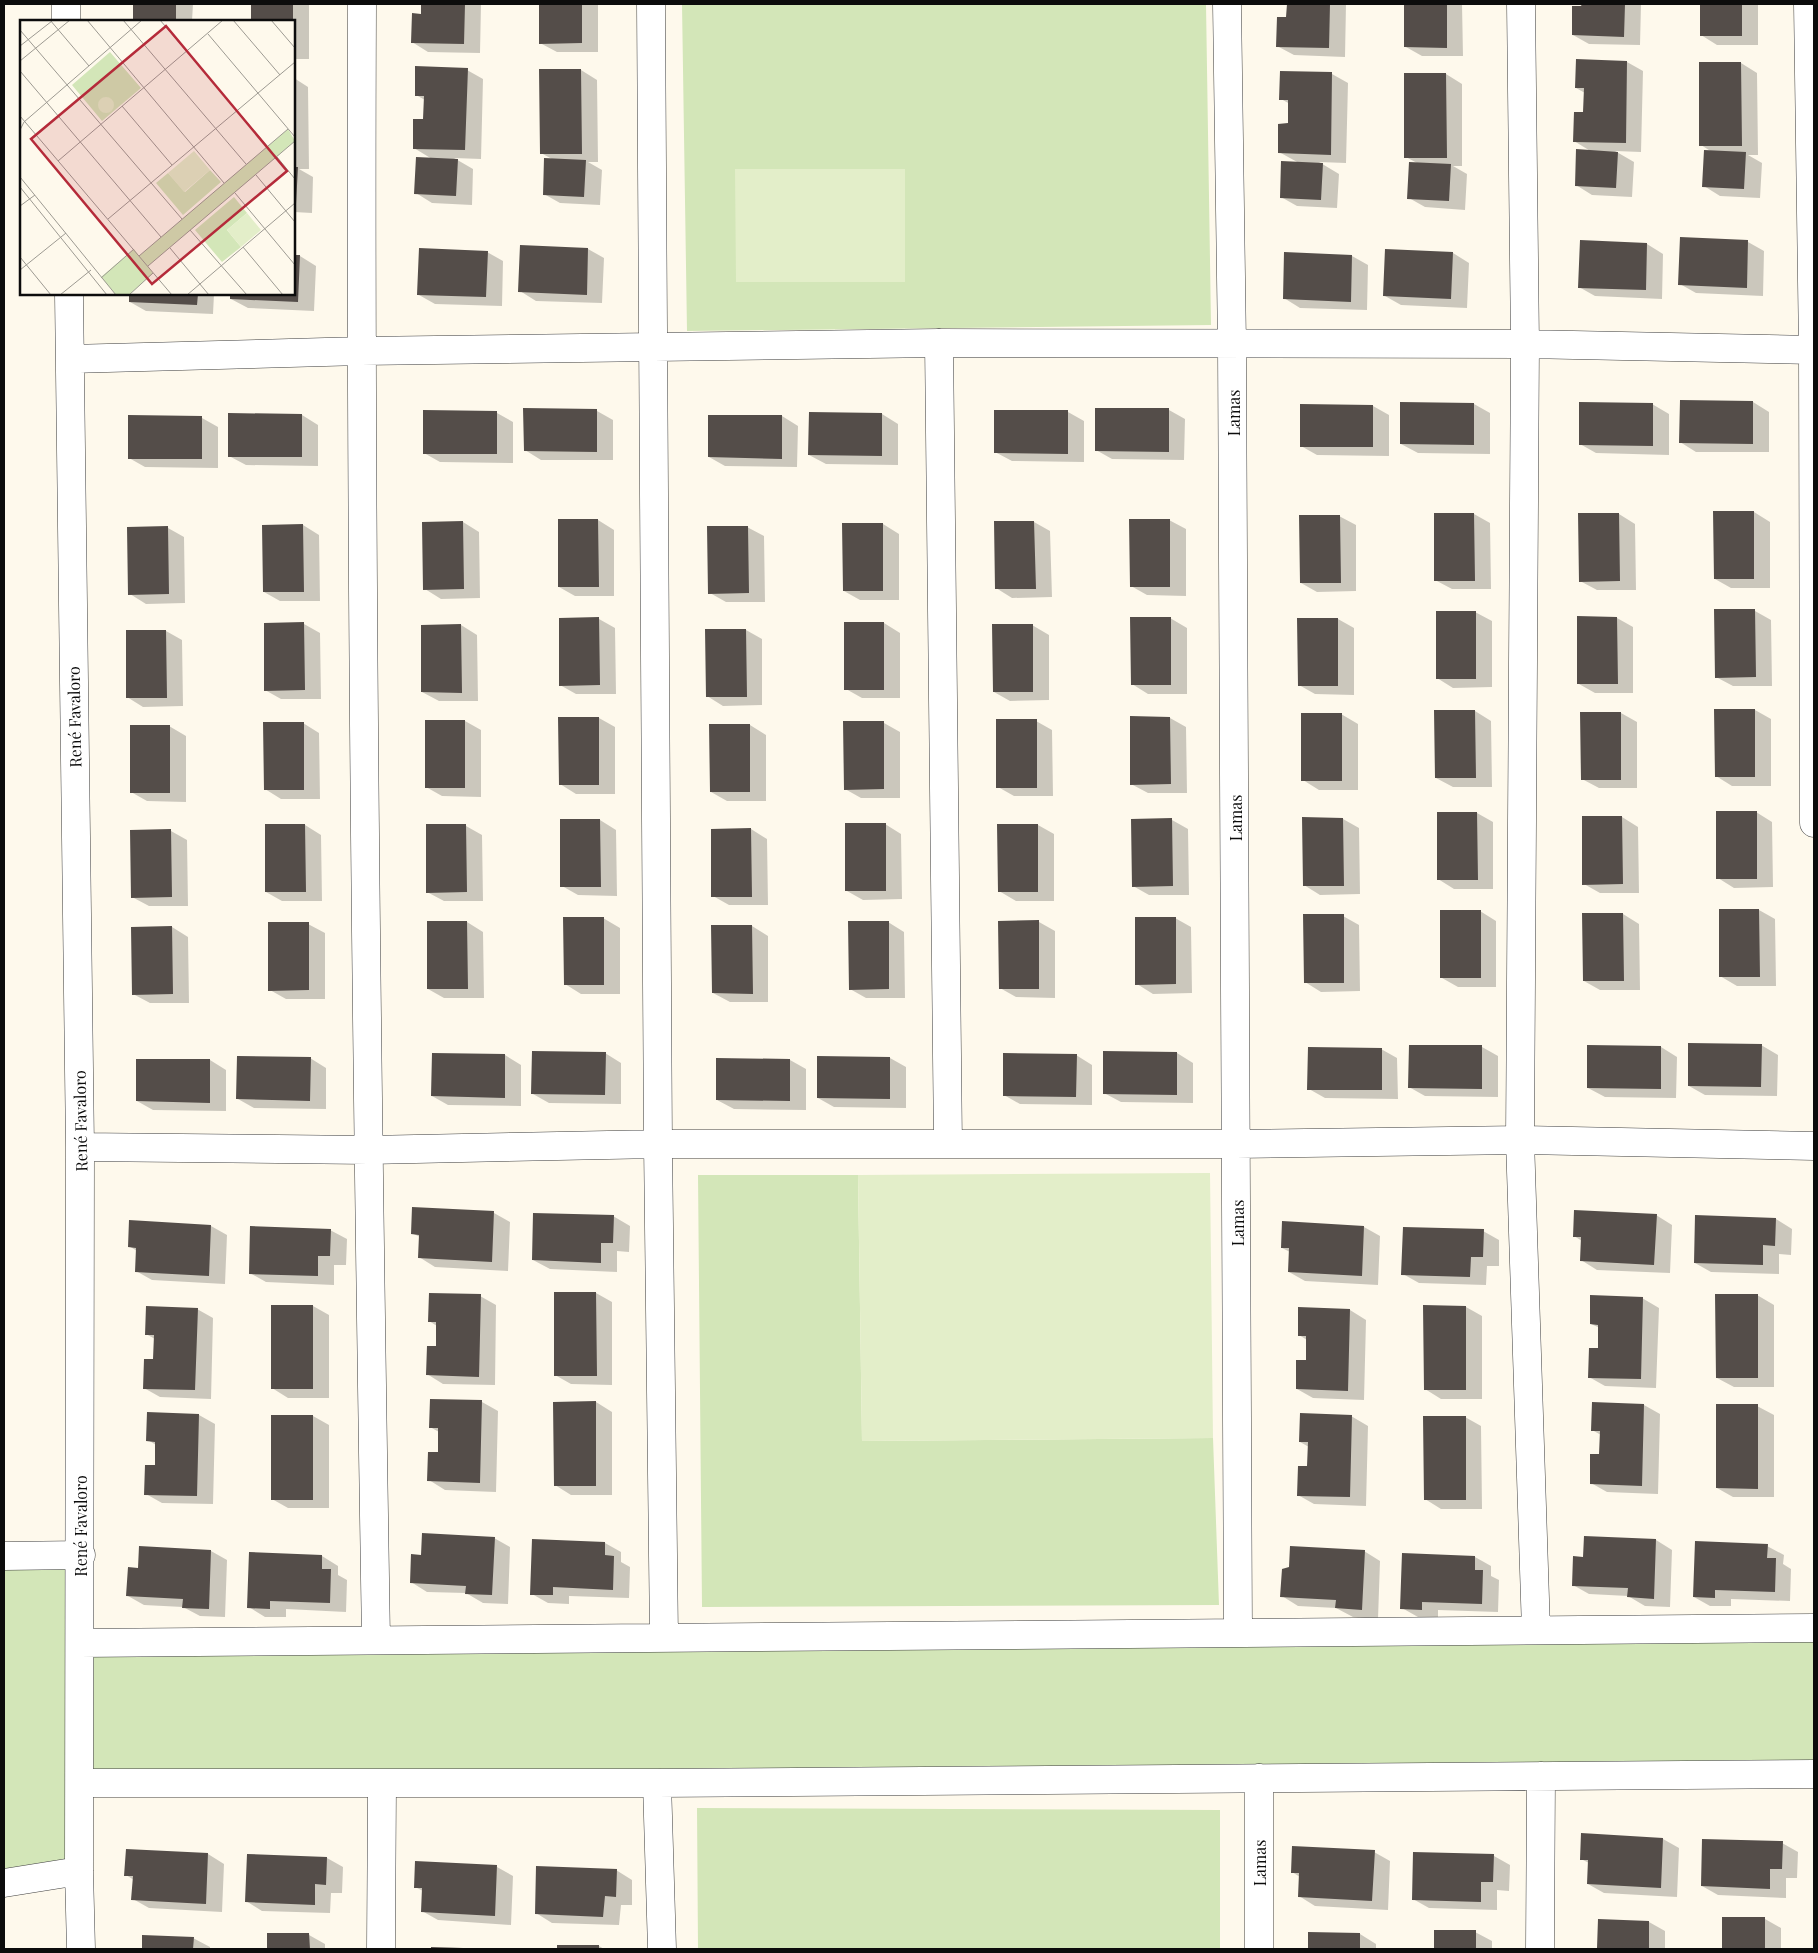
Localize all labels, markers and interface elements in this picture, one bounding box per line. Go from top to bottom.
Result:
inset map [20,20,295,295]
street label: Lamas [1223,390,1244,436]
street label: René Favaloro [63,666,85,768]
street label: Lamas [1225,795,1246,841]
street label: René Favaloro [69,1070,91,1172]
street label: Lamas [1227,1200,1248,1246]
street label: René Favaloro [70,1475,91,1577]
street label: Lamas [1249,1840,1270,1886]

